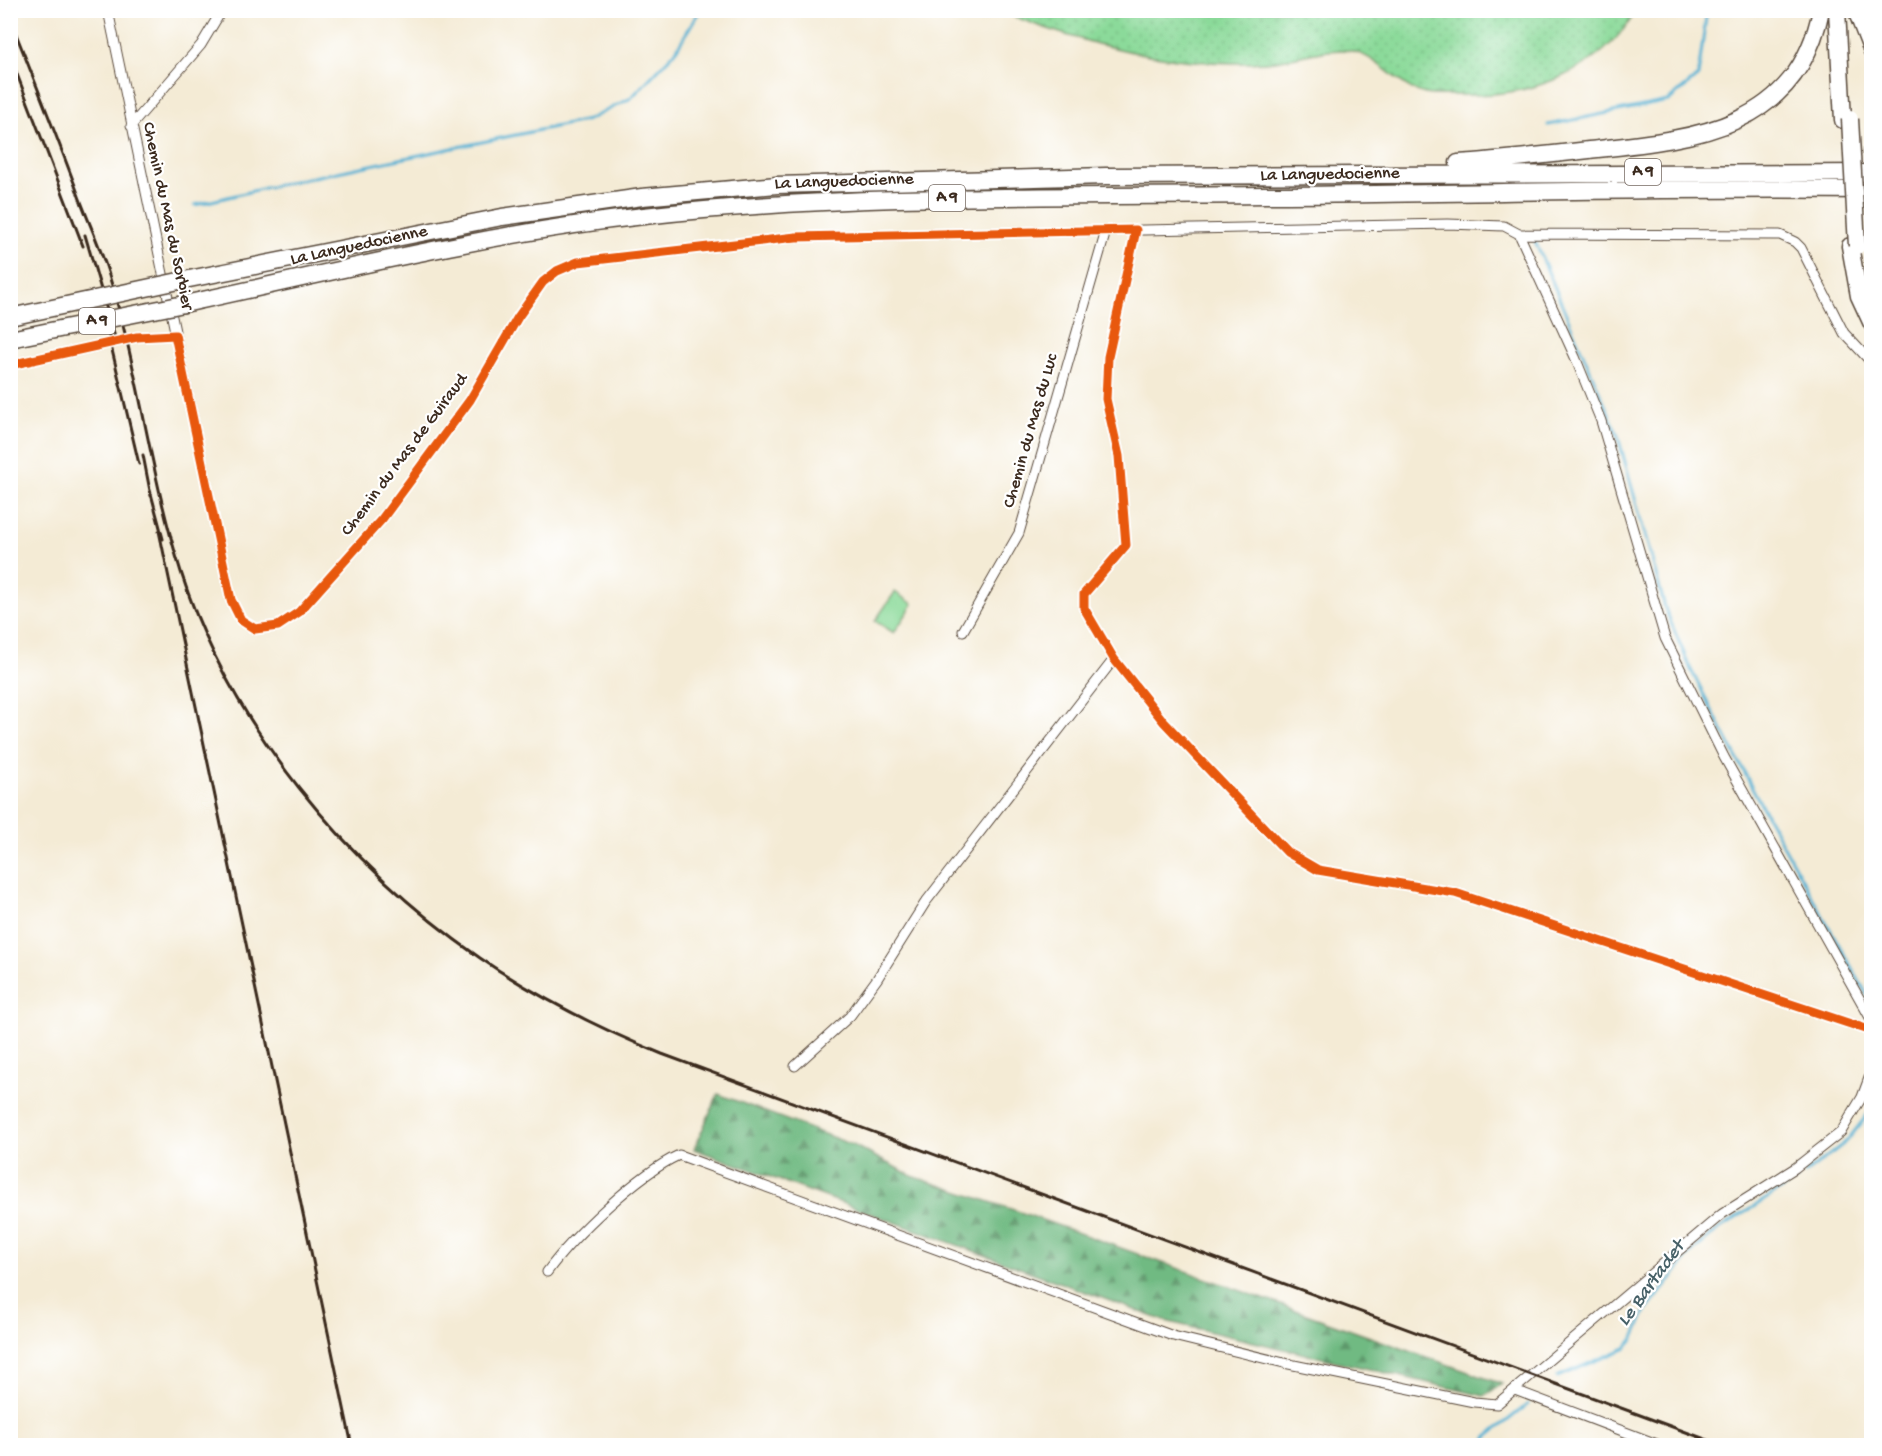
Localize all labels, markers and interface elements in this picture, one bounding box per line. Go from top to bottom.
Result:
street label: Chemin du Mas du Sorbier [137,120,197,313]
road number: A 9 [1625,159,1661,185]
street label: La Languedocienne [1260,163,1401,187]
street label: La Languedocienne [774,169,915,195]
road number: A 9 [929,185,965,211]
street label: La Languedocienne [289,221,430,271]
road number: A 9 [79,308,115,334]
street label: Chemin du Mas du Luc [999,351,1063,510]
street label: Chemin du Mas de Guiraud [337,368,474,540]
water label: Le Bartadet [1613,1234,1693,1331]

